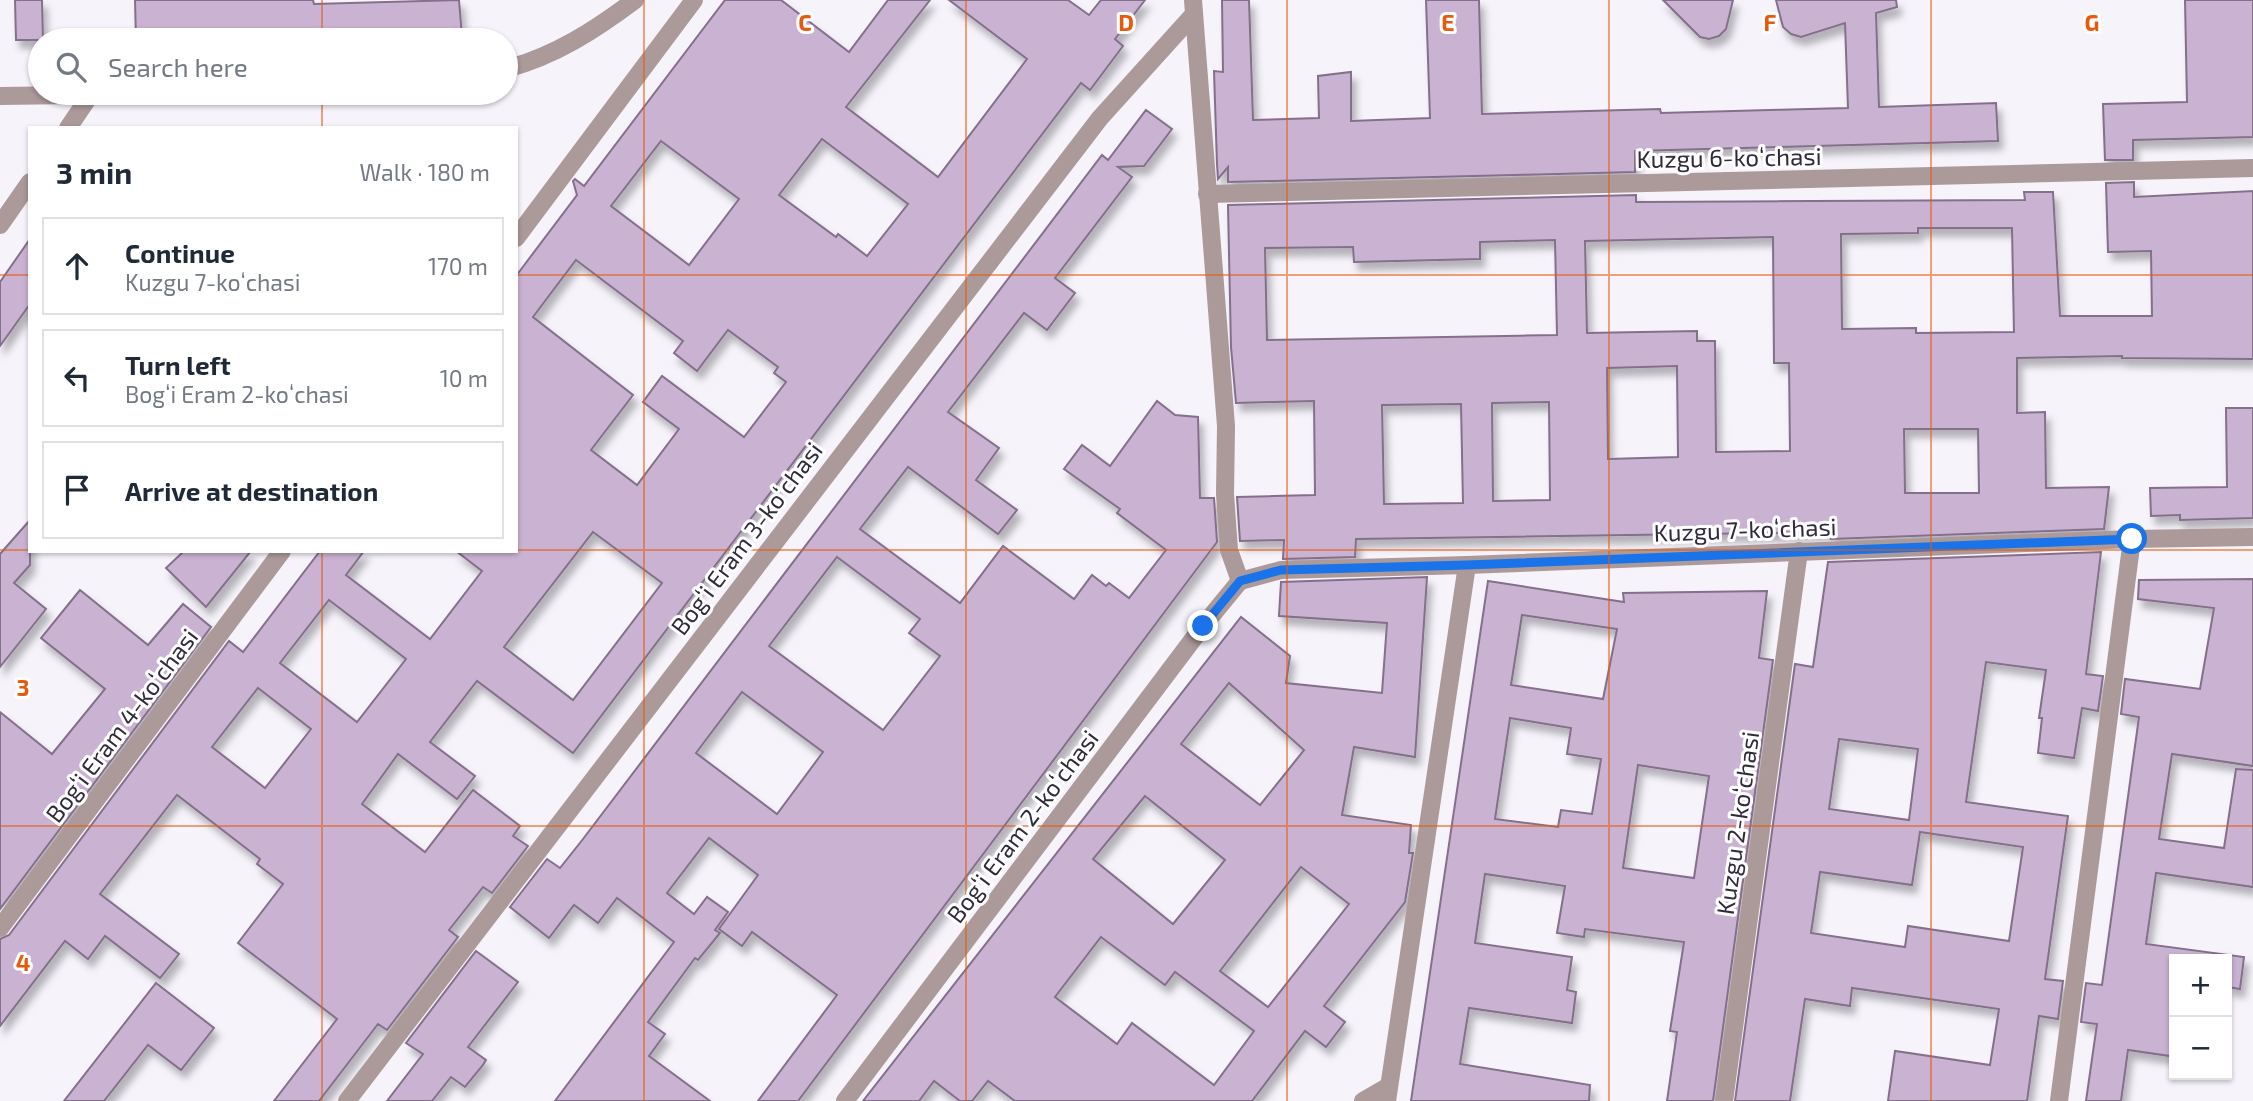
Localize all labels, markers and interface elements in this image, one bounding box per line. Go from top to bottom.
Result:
text: C [798,8,812,36]
text: D [1118,8,1134,36]
text: E [1441,8,1455,36]
text: F [1764,8,1777,36]
text: G [2085,8,2099,36]
search box [28,28,518,105]
icon: search [52,48,90,86]
text: Search here [108,51,248,82]
street label: Kuzgu 6-koʻchasi [1636,141,1822,173]
text: 3 min [56,154,132,190]
text: Walk · 180 m [360,158,490,186]
text: Continue [125,237,235,268]
icon: ahead [58,247,96,285]
text: 170 m [428,252,488,280]
text: Kuzgu 7-koʻchasi [125,268,300,296]
text: Turn left [125,349,231,380]
icon: left [58,359,96,397]
text: 10 m [440,364,488,392]
text: Bogʻi Eram 2-koʻchasi [125,380,349,408]
street label: Bogʻi Eram 3-koʻchasi [664,436,828,640]
icon: arrive [58,471,96,509]
text: Arrive at destination [125,475,378,506]
street label: Kuzgu 7-koʻchasi [1653,511,1837,547]
route start [2116,523,2147,554]
route end [1187,610,1218,641]
street label: Bogʻi Eram 4-koʻchasi [39,623,203,827]
text: 3 [16,673,30,701]
street label: Bogʻi Eram 2-koʻchasi [940,724,1104,928]
street label: Kuzgu 2-koʻchasi [1710,730,1764,916]
text: 4 [16,948,30,976]
map controls [2169,954,2232,1080]
button: + [2169,954,2232,1017]
button: − [2169,1017,2232,1080]

